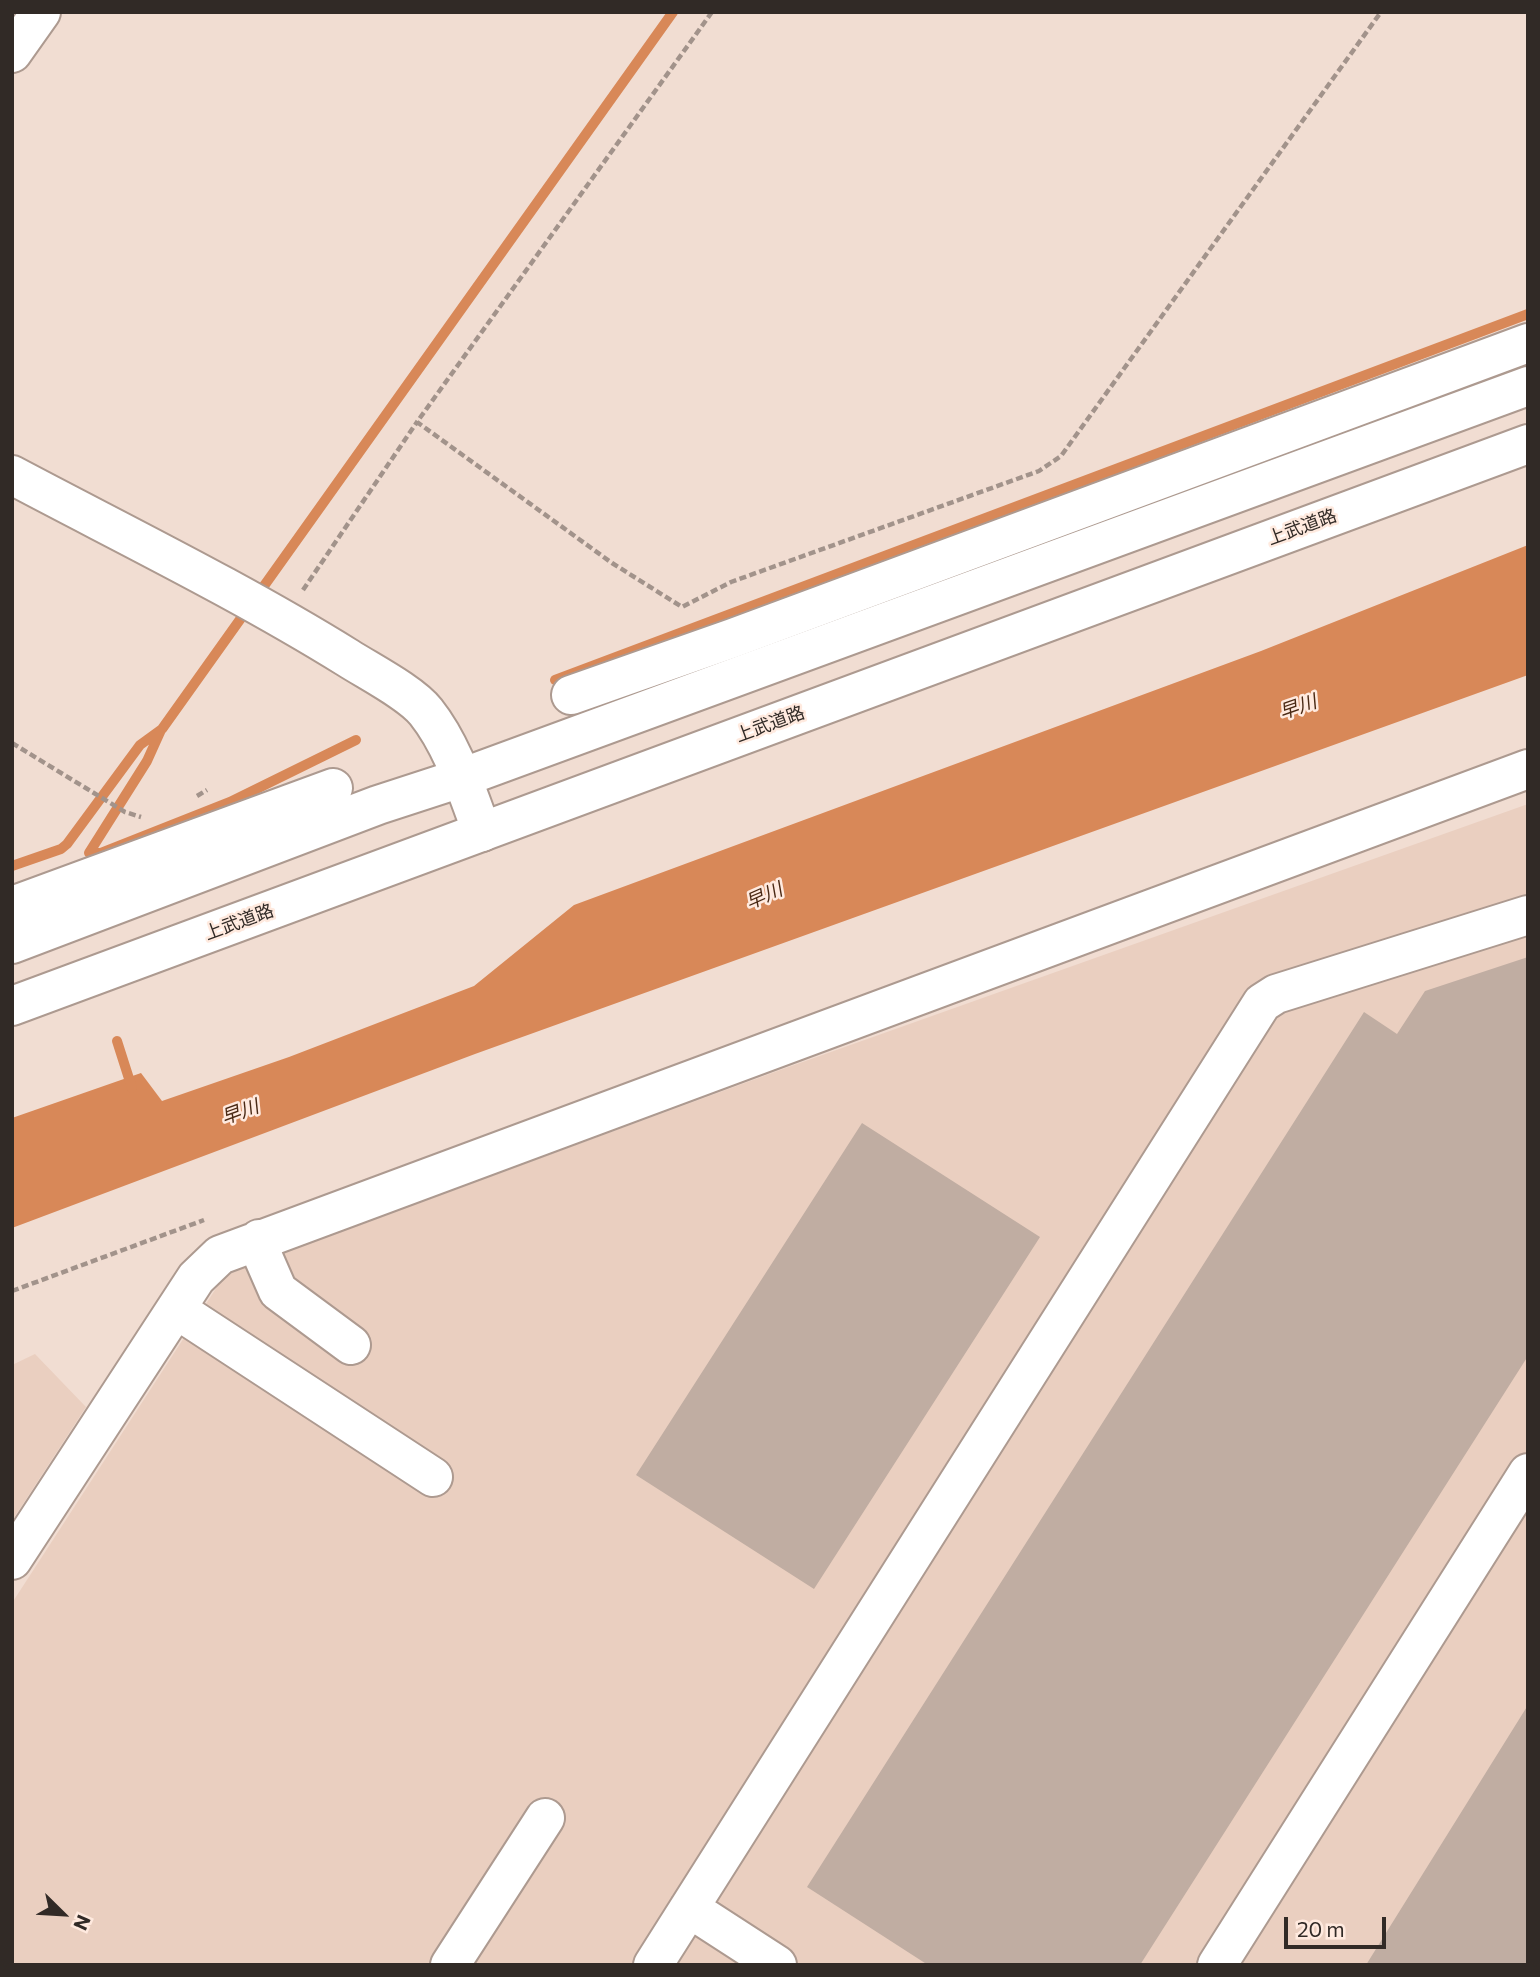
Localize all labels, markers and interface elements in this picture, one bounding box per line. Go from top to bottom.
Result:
street label: 上武道路 [1264,505,1340,549]
water label: 早川 [1276,690,1320,724]
street label: 上武道路 [732,702,808,746]
water label: 早川 [742,878,786,914]
street label: 上武道路 [201,900,277,944]
water label: 早川 [218,1095,262,1129]
north arrow [28,1879,98,1949]
scale bar [1288,1904,1390,1948]
text: N [69,1912,96,1934]
text: 20 m [1297,1916,1345,1941]

